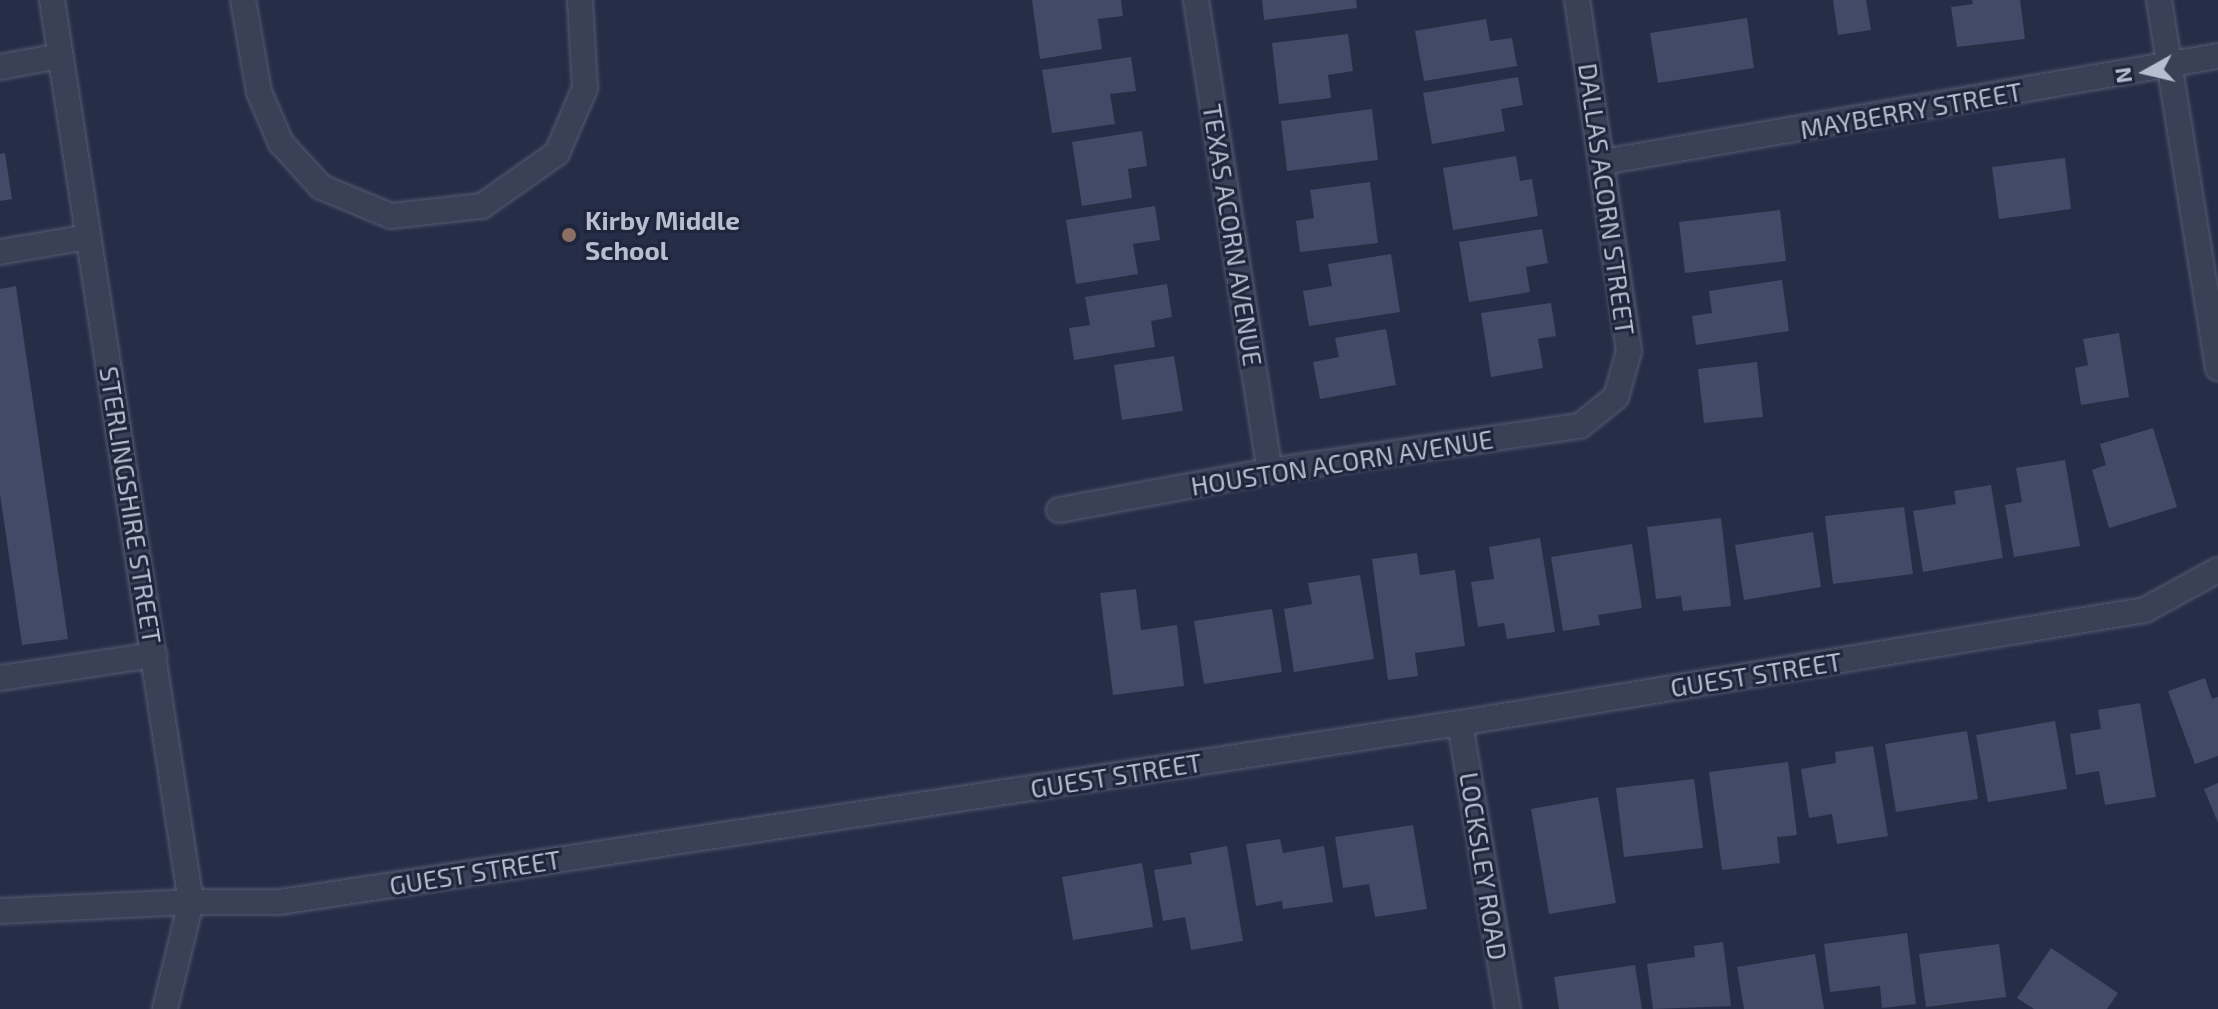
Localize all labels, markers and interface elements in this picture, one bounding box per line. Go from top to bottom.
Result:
north arrow [2106,32,2186,112]
street label: DALLAS ACORN STREET [1572,61,1642,337]
text: N [2108,66,2136,85]
street label: MAYBERRY STREET [1797,75,2025,145]
street label: TEXAS ACORN AVENUE [1197,101,1269,369]
place label: Kirby Middle School [585,204,741,266]
marker: Kirby Middle School [560,226,578,244]
street label: STERLINGSHIRE STREET [94,364,168,646]
street label: HOUSTON ACORN AVENUE [1188,423,1496,501]
street label: GUEST STREET [1668,645,1844,703]
street label: GUEST STREET [1028,746,1204,804]
street label: LOCKSLEY ROAD [1454,770,1514,962]
street label: GUEST STREET [387,843,563,901]

